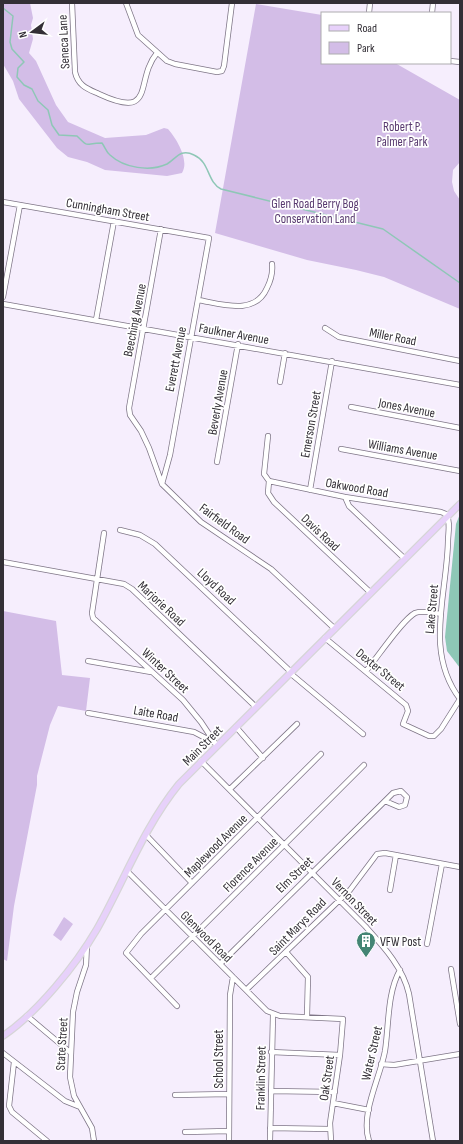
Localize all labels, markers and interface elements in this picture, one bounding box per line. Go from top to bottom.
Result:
north arrow [12,12,52,52]
legend [321,12,451,64]
street label: Seneca Lane [55,14,73,69]
text: Road [357,21,377,36]
text: N [16,30,30,39]
text: Park [357,41,375,56]
park label: Robert P. Palmer Park [376,119,428,150]
street label: Cunningham Street [65,195,151,225]
park label: Glen Road Berry Bog Conservation Land [271,196,359,227]
street label: Beeching Avenue [120,282,150,358]
street label: Faulkner Avenue [198,320,270,348]
street label: Everett Avenue [162,325,190,393]
street label: Miller Road [368,325,418,349]
street label: Beverly Avenue [204,368,232,436]
street label: Emerson Street [297,389,325,459]
street label: Jones Avenue [376,394,436,421]
street label: Williams Avenue [367,436,439,464]
street label: Oakwood Road [324,475,389,501]
street label: Fairfield Road [196,500,253,547]
street label: Davis Road [298,511,343,555]
street label: Lloyd Road [194,565,239,608]
street label: Marjorie Road [134,578,188,630]
street label: Lake Street [422,584,442,634]
street label: Winter Street [138,645,192,697]
street label: Dexter Street [353,645,408,694]
street label: Laite Road [132,702,179,726]
street label: Main Street [179,722,226,769]
street label: Maplewood Avenue [181,811,251,881]
street label: Florence Avenue [220,834,282,896]
street label: Elm Street [273,853,317,896]
street label: Vernon Street [328,874,381,929]
street label: Saint Marys Road [266,895,330,959]
street label: Glenwood Road [177,907,236,966]
building icon: VFW Post [355,930,377,958]
place label: VFW Post [380,934,421,950]
street label: State Street [53,1017,71,1071]
street label: Water Street [358,1024,386,1082]
street label: School Street [211,1029,227,1089]
street label: Franklin Street [252,1046,270,1110]
street label: Oak Street [316,1054,338,1102]

